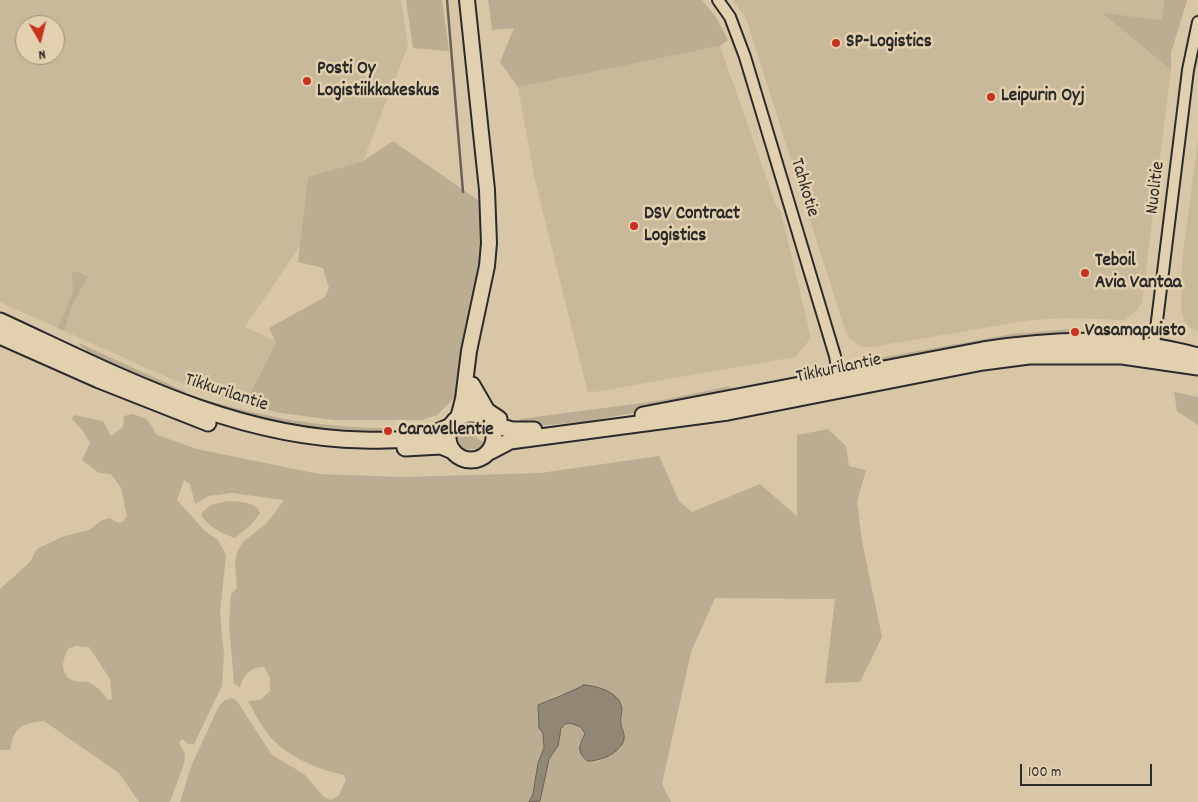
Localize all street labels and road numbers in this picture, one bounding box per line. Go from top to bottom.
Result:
street label: Tahkotie [783,156,823,220]
street label: Nuolitie [1142,160,1172,216]
street label: Tikkurilantie [794,350,884,390]
street label: Tikkurilantie [181,370,271,418]

